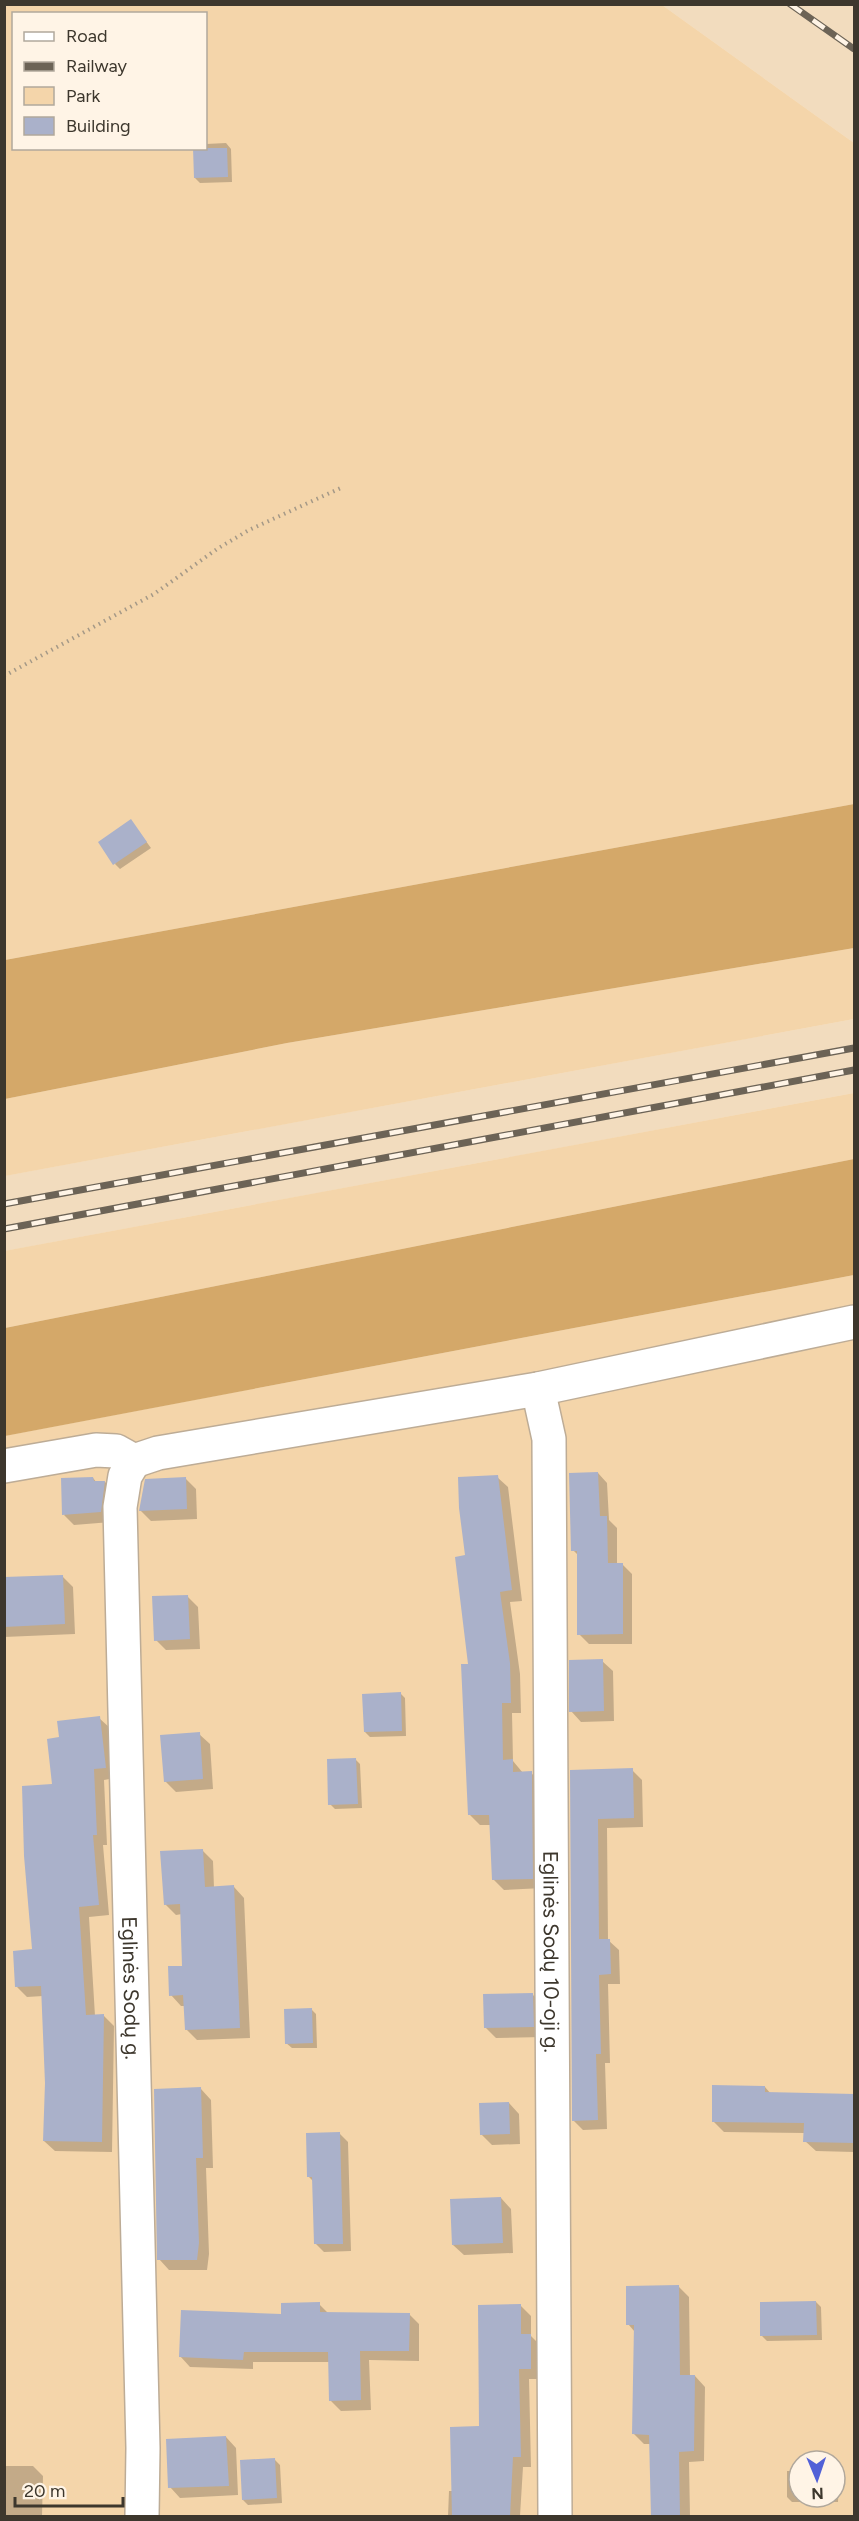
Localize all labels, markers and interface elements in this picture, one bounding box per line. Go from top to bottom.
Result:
legend [12,12,207,150]
text: Road [66,25,107,47]
text: Railway [66,55,128,77]
text: Park [66,85,101,107]
text: Building [66,115,131,137]
street label: Eglinės Sodų 10-oji g. [539,1851,565,2053]
street label: Eglinės Sodų g. [118,1916,146,2060]
north arrow [787,2449,847,2509]
scale bar [15,2470,123,2508]
text: 20 m [24,2480,65,2502]
text: N [811,2484,824,2503]

